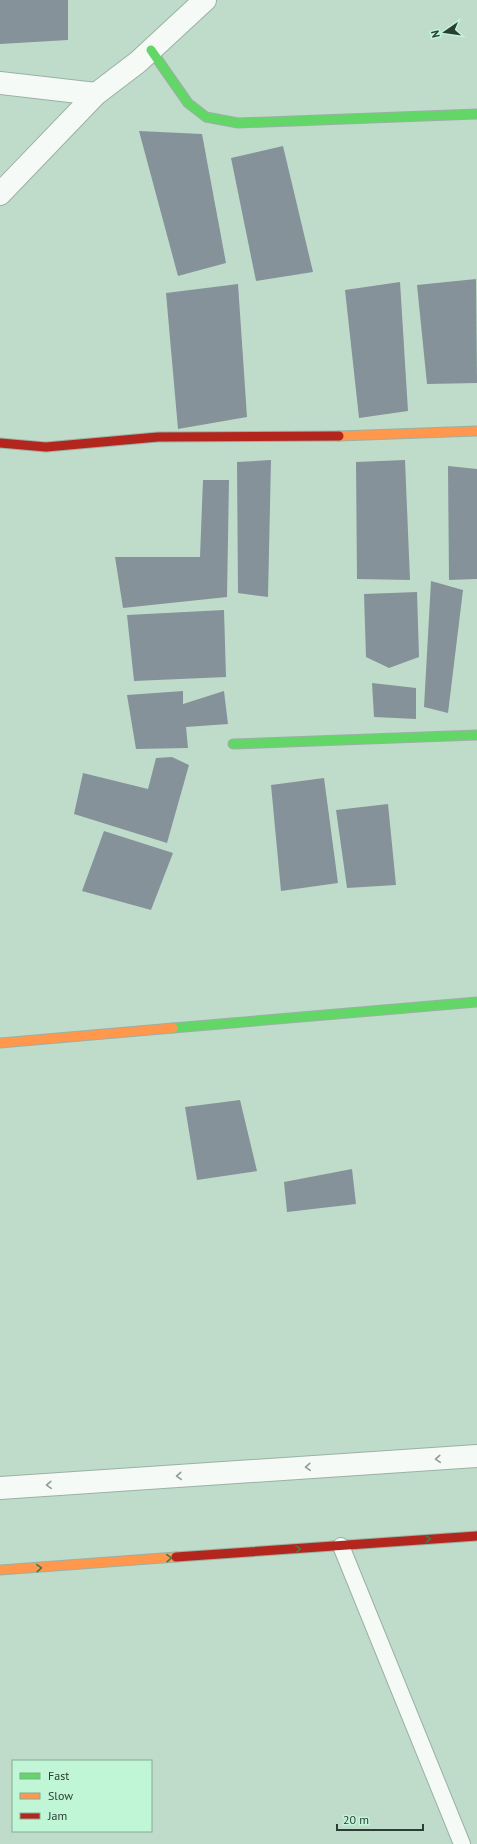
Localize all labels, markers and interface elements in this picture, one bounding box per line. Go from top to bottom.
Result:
north arrow [425,12,465,52]
text: N [428,29,443,39]
one-way arrow [435,1454,441,1463]
one-way arrow [305,1463,311,1472]
one-way arrow [176,1471,182,1480]
one-way arrow [46,1480,52,1489]
one-way arrow [425,1535,431,1544]
one-way arrow [295,1544,301,1553]
one-way arrow [166,1554,172,1563]
one-way arrow [36,1563,42,1572]
legend [12,1760,152,1832]
text: Fast [48,1768,69,1783]
text: Slow [48,1788,73,1803]
scale bar [337,1806,423,1832]
text: Jam [47,1808,67,1823]
text: 20 m [343,1812,369,1827]

